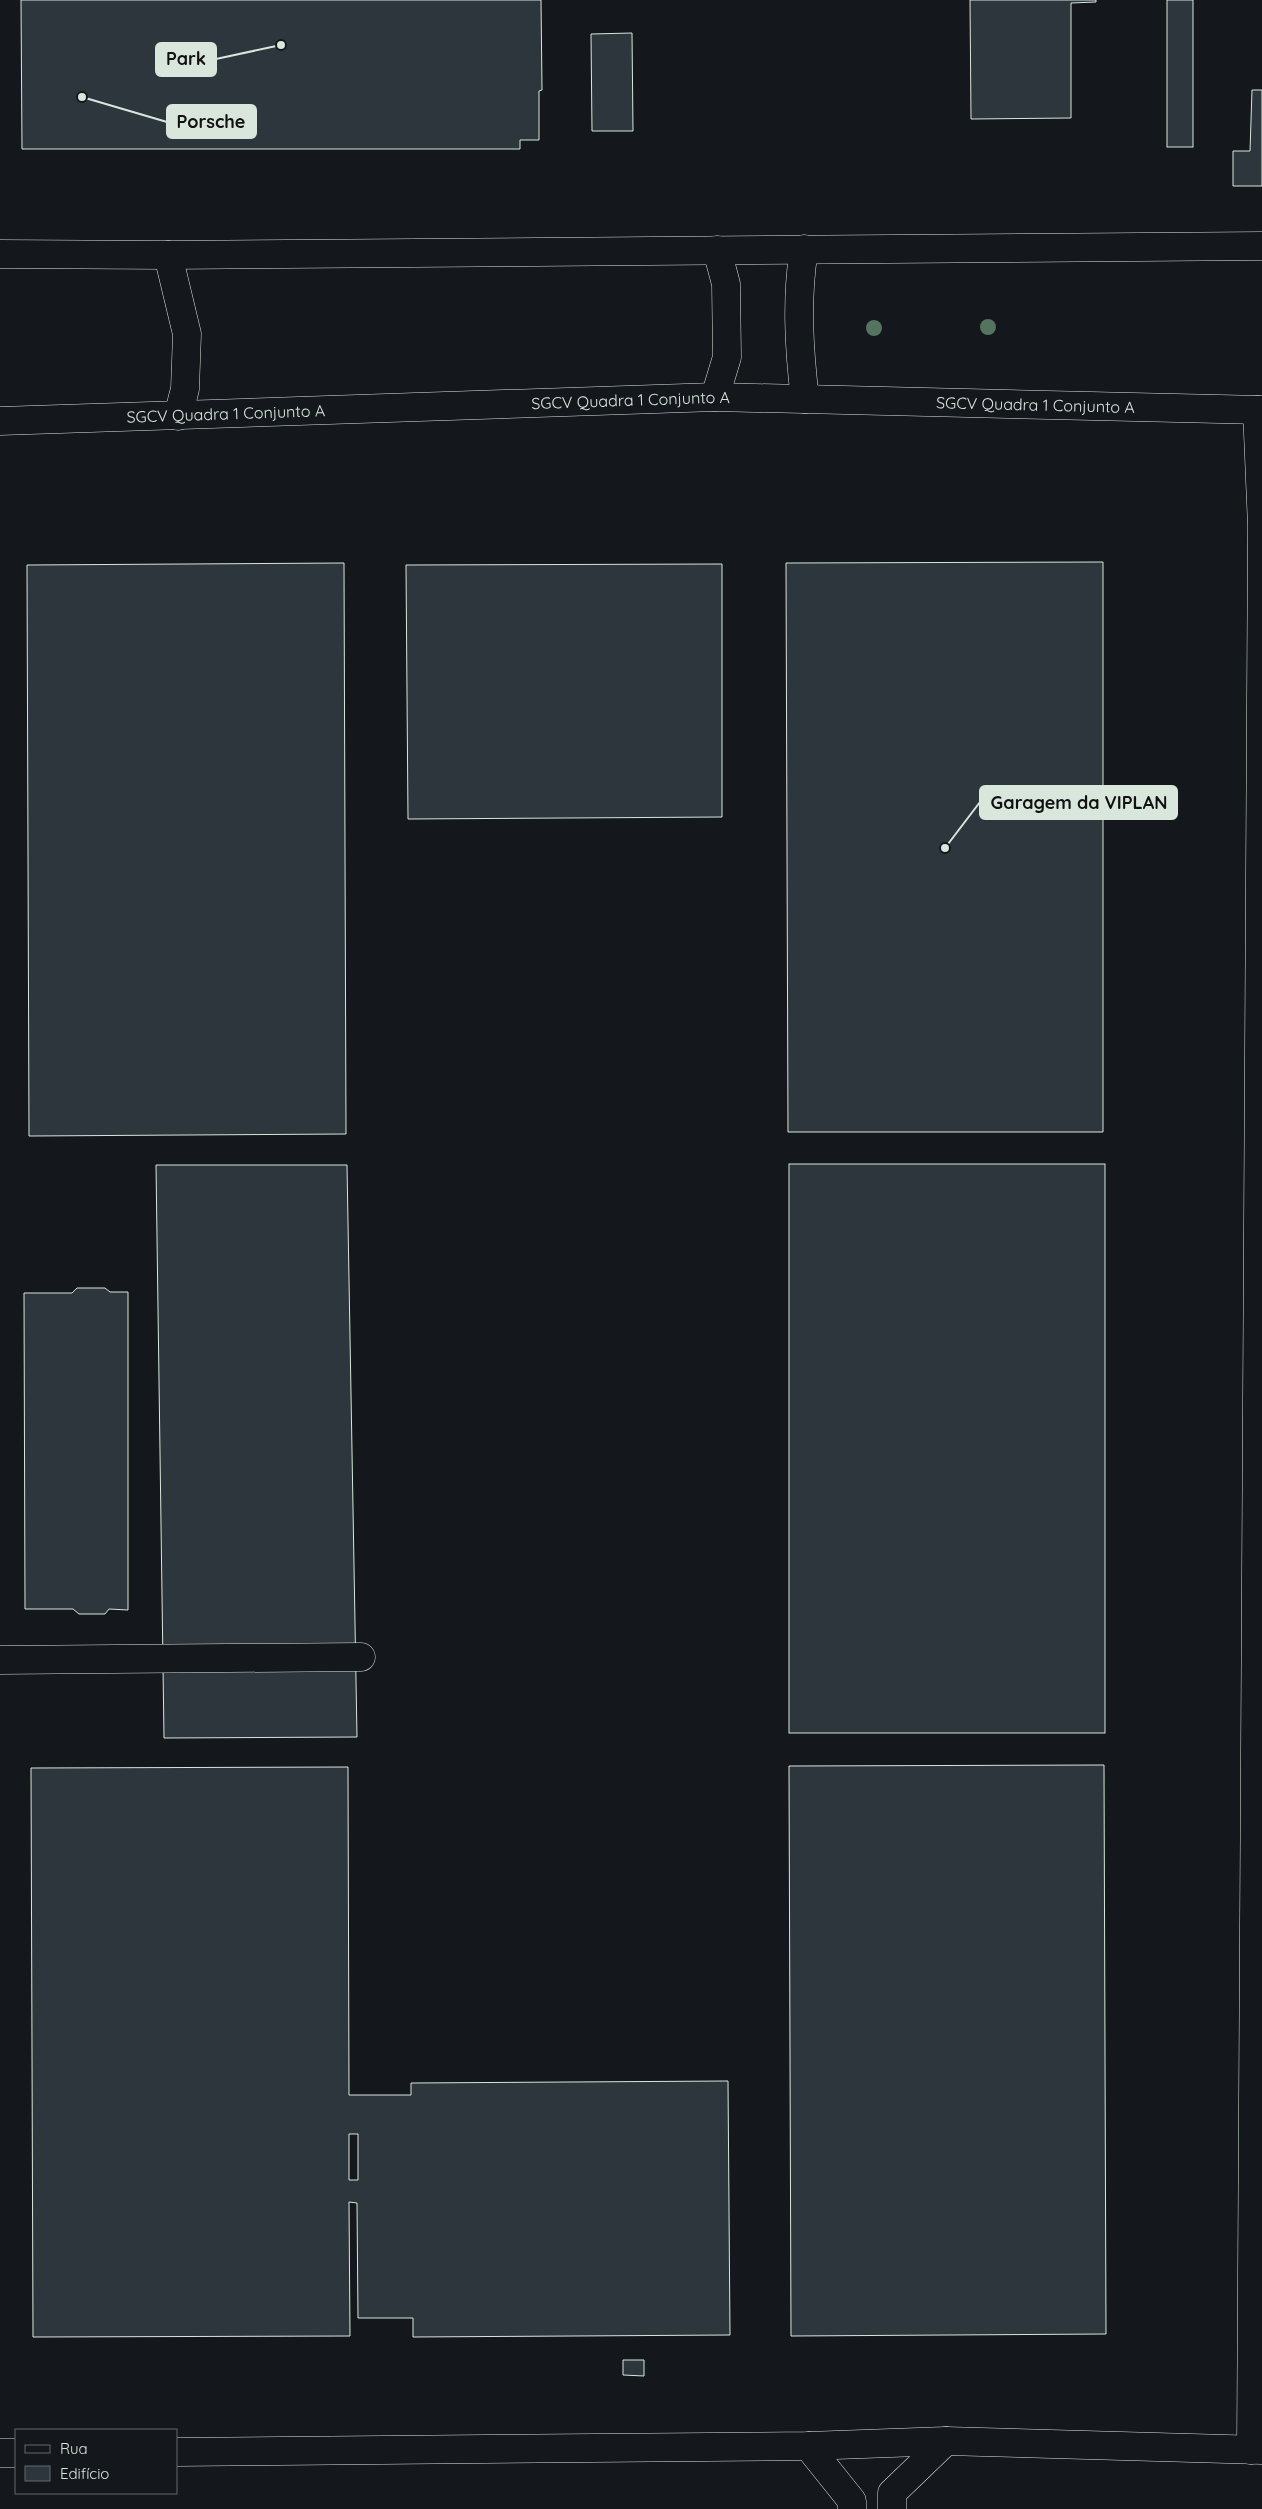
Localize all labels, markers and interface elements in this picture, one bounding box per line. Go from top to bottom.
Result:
callout: Park [156,43,216,76]
text: Park [166,47,206,70]
callout: Porsche [167,105,256,138]
text: Porsche [177,110,245,133]
street label: SGCV Quadra 1 Conjunto A [531,387,730,413]
street label: SGCV Quadra 1 Conjunto A [936,392,1135,417]
street label: SGCV Quadra 1 Conjunto A [126,400,325,427]
callout: Garagem da VIPLAN [980,786,1177,819]
text: Garagem da VIPLAN [991,791,1167,814]
legend [15,2429,178,2494]
text: Rua [60,2439,88,2458]
text: Edifício [60,2464,109,2483]

